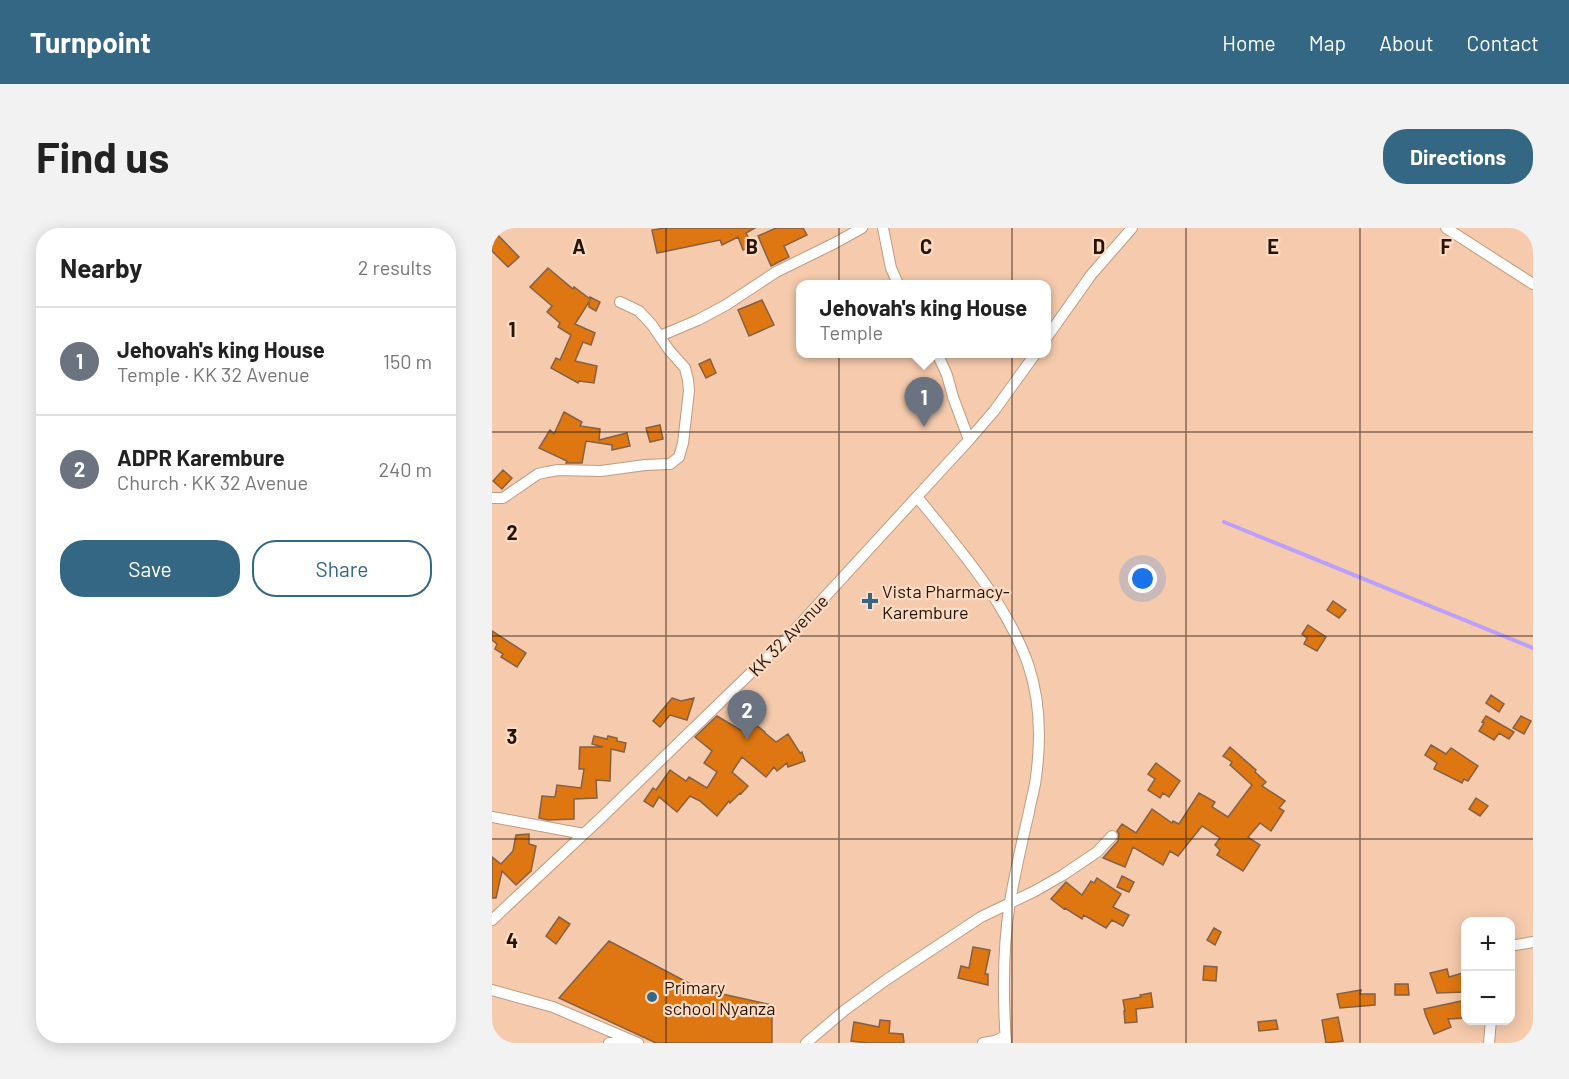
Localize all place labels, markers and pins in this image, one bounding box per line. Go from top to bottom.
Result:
pin: 1 [904,378,944,427]
place label: Vista Pharmacy- Karembure [882,580,1010,623]
marker: Vista Pharmacy- Karembure [863,594,877,608]
pin: 2 [728,690,766,740]
place label: Primary school Nyanza [664,976,775,1019]
marker: Primary school Nyanza [645,990,659,1004]

